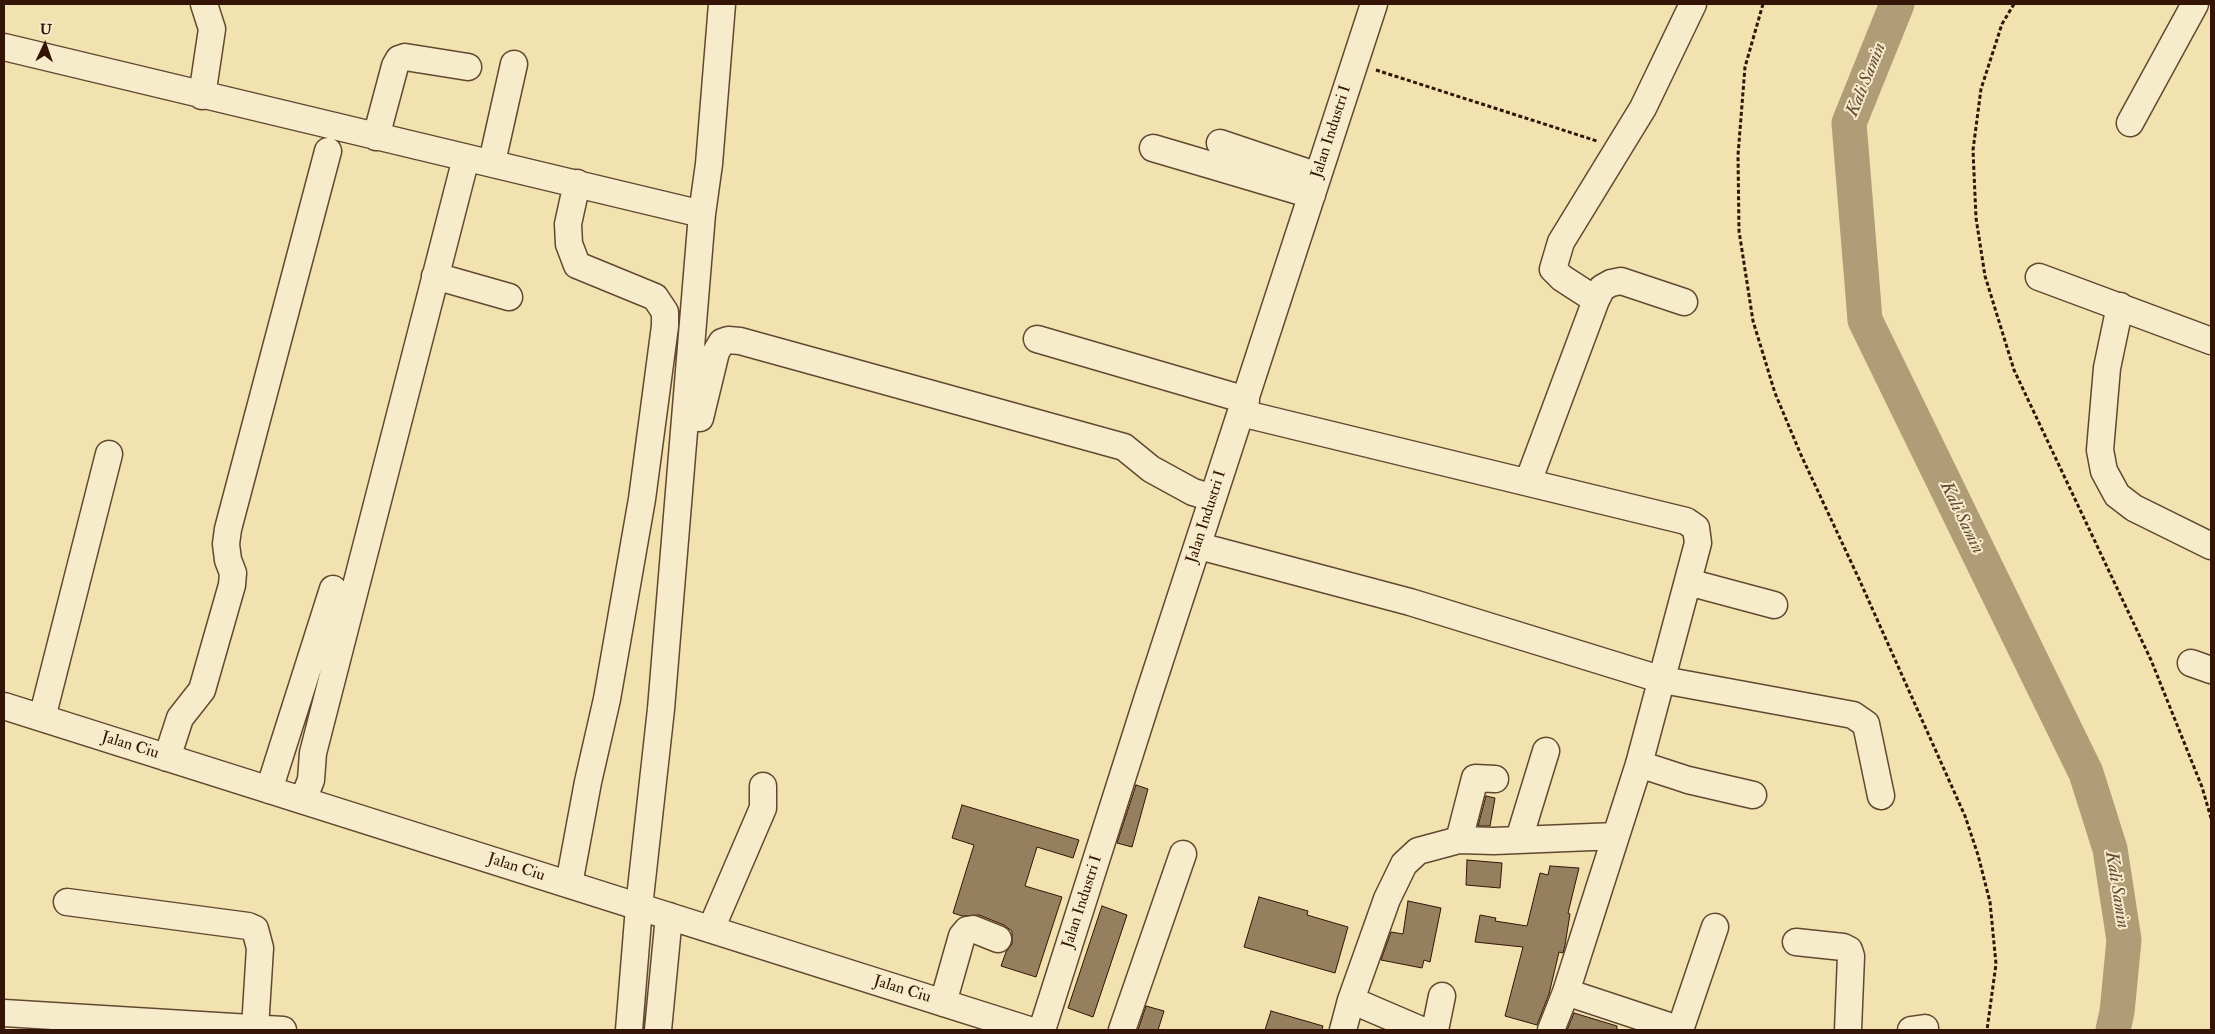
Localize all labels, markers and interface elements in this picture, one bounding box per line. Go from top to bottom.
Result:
north arrow [20,20,70,70]
text: U [39,21,52,38]
water label: Kali Samin [1842,40,1892,120]
street label: Jalan Industri I [1308,83,1356,181]
street label: Jalan Industri I [1183,468,1231,566]
water label: Kali Samin [1934,478,1988,558]
street label: Jalan Ciu [99,728,161,764]
street label: Jalan Ciu [485,850,547,886]
water label: Kali Samin [2099,850,2133,930]
street label: Jalan Industri I [1059,853,1107,951]
street label: Jalan Ciu [871,972,933,1008]

